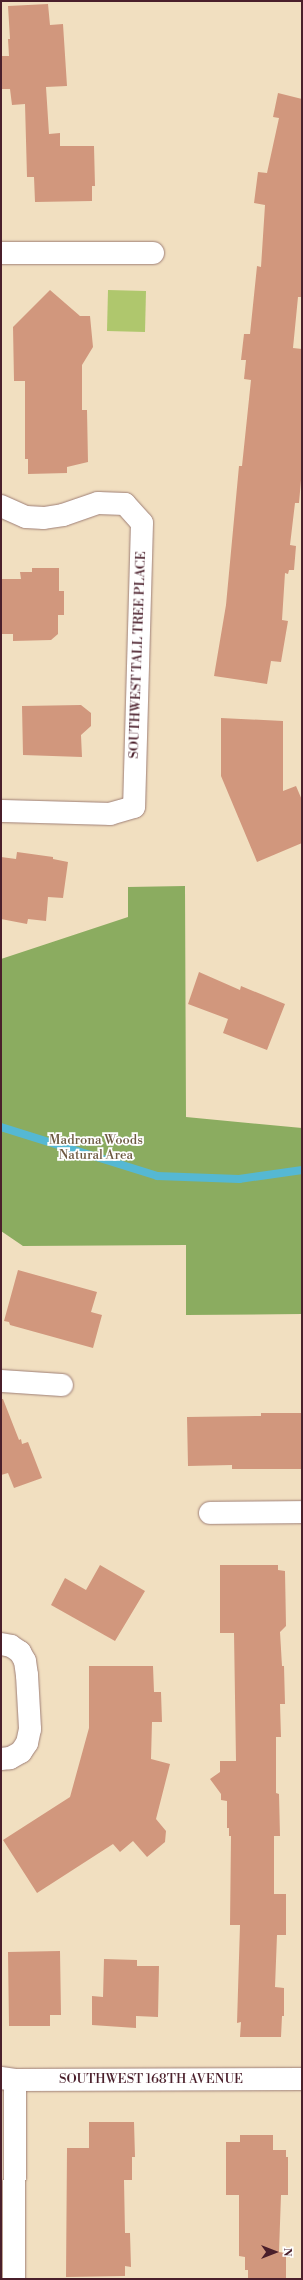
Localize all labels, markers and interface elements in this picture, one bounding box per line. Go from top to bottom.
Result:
street label: SOUTHWEST TALL TREE PLACE [127,551,149,759]
park label: Madrona Woods Natural Area [49,1133,143,1164]
street label: SOUTHWEST 168TH AVENUE [59,2071,243,2087]
north arrow [255,2232,295,2272]
text: N [280,2248,294,2256]

